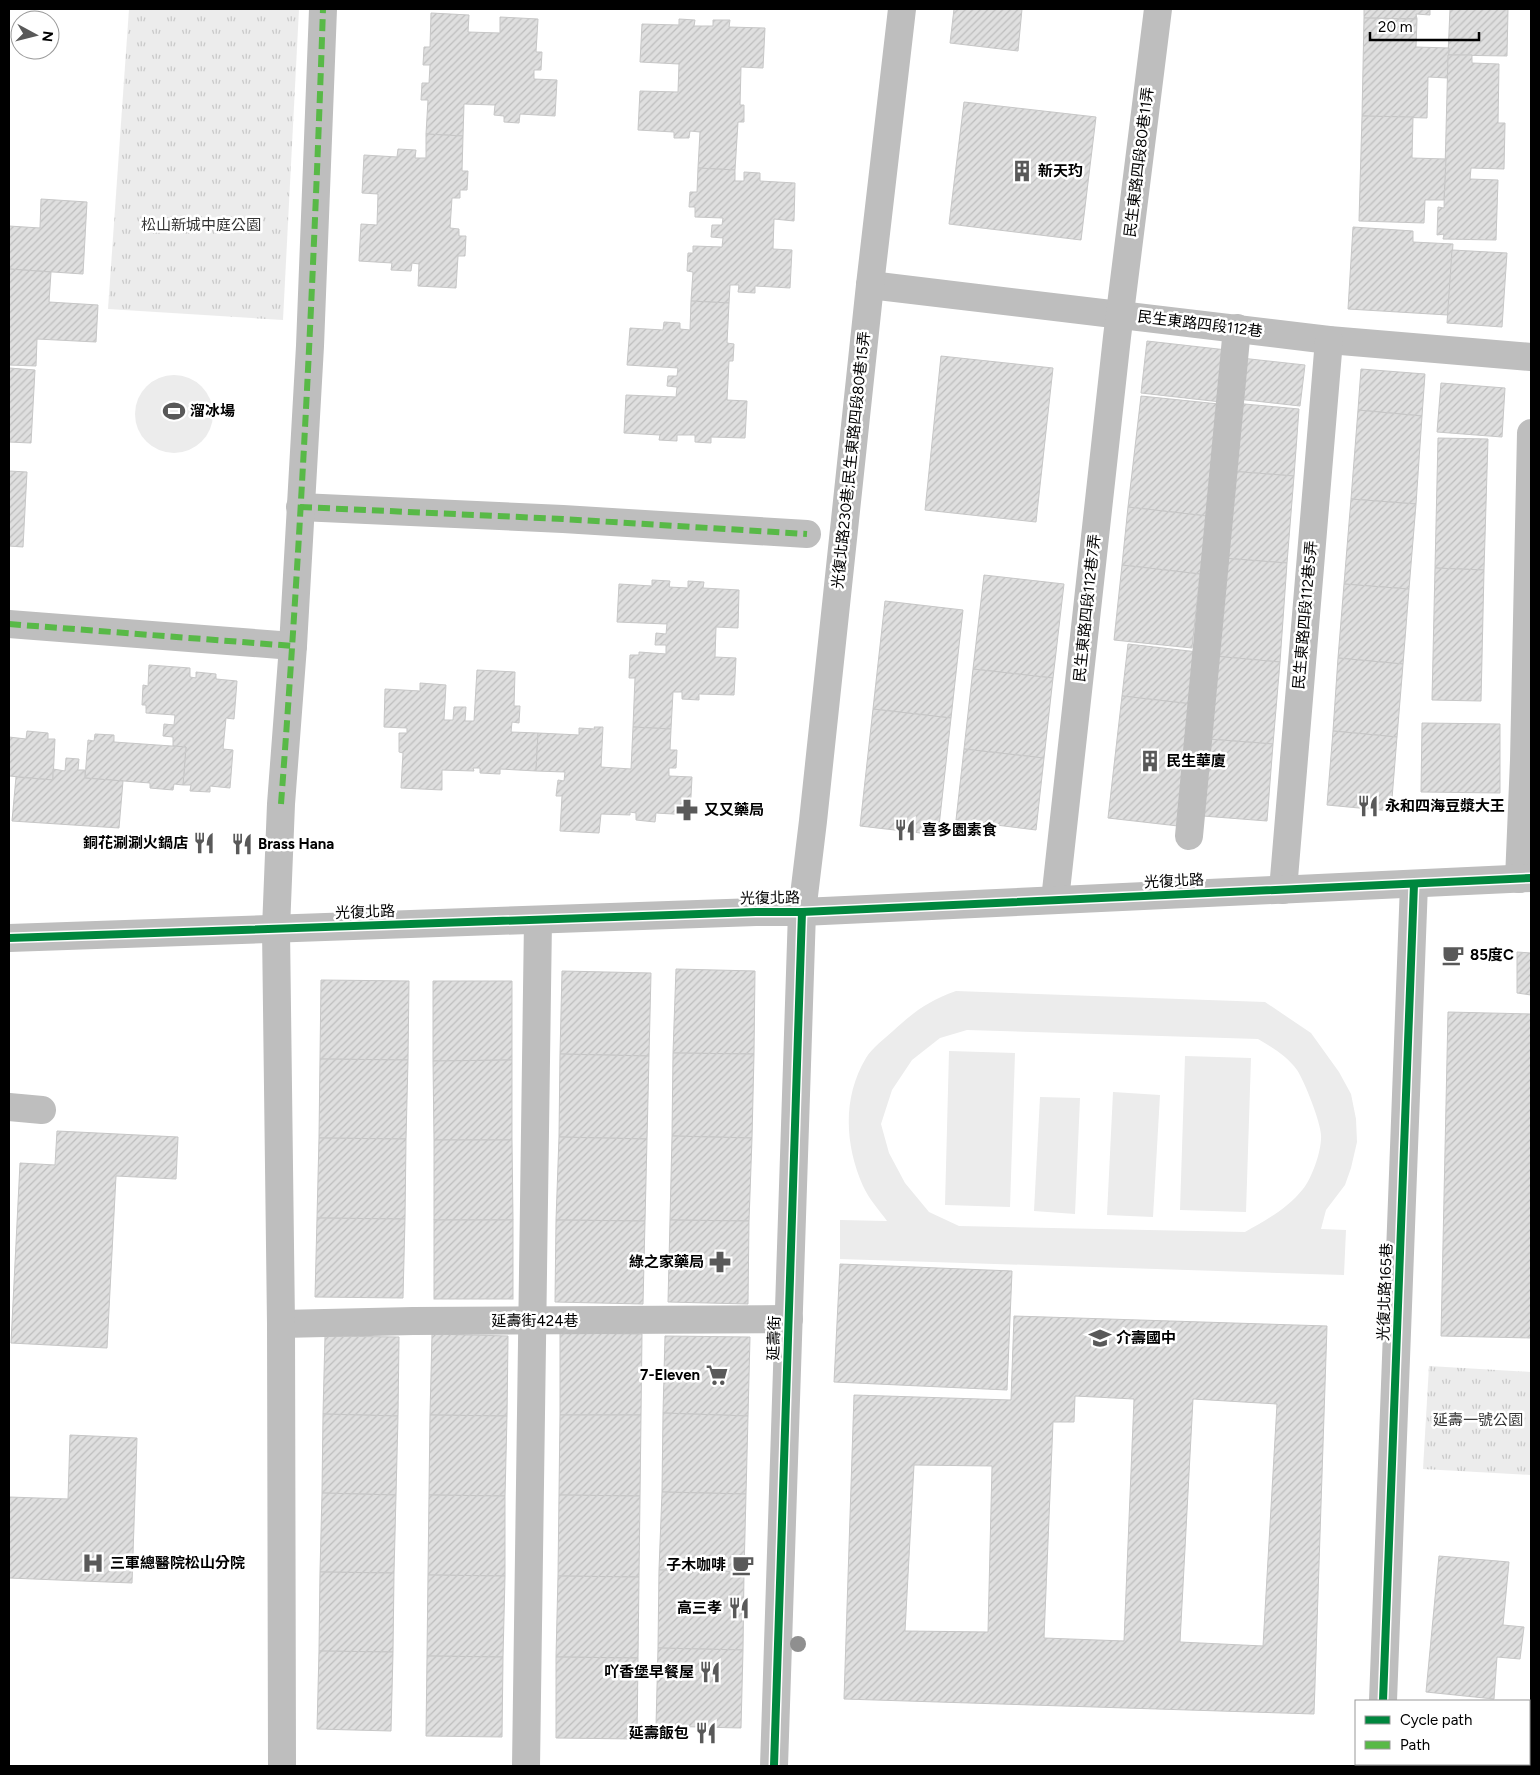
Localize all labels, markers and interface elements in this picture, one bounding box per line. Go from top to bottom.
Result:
north arrow [10,10,60,60]
scale bar [1370,10,1479,42]
text: 20 m [1378,18,1412,36]
text: N [38,30,57,43]
street label: 民生東路四段80巷11弄 [1121,86,1157,238]
building icon: 新天玓 [1009,158,1035,184]
place label: 新天玓 [1038,162,1083,180]
park label: 松山新城中庭公園 [141,216,261,234]
street label: 民生東路四段112巷 [1136,307,1264,341]
street label: 光復北路230巷;民生東路四段80巷15弄 [829,330,873,590]
sports icon: 溜冰場 [161,398,187,424]
place label: 溜冰場 [190,402,235,420]
street label: 民生東路四段112巷7弄 [1070,533,1104,683]
street label: 民生東路四段112巷5弄 [1290,540,1320,690]
building icon: 民生華廈 [1137,748,1163,774]
place label: 民生華廈 [1166,752,1226,770]
restaurant icon: 永和四海豆漿大王 [1355,793,1381,819]
pharmacy icon: 又又藥局 [674,797,700,823]
place label: 永和四海豆漿大王 [1385,797,1505,815]
place label: 又又藥局 [704,801,764,819]
restaurant icon: 喜多園素食 [892,817,918,843]
place label: 喜多園素食 [922,821,997,839]
restaurant icon: 銅花涮涮火鍋店 [191,830,217,856]
restaurant icon: Brass Hana [229,831,255,857]
place label: 銅花涮涮火鍋店 [83,834,188,852]
place label: Brass Hana [258,835,334,853]
street label: 光復北路 [1144,870,1204,892]
street label: 光復北路 [740,888,800,908]
street label: 光復北路 [335,902,395,922]
cafe icon: 85度C [1440,942,1466,968]
place label: 85度C [1470,946,1514,964]
street label: 光復北路165巷 [1374,1243,1396,1341]
pharmacy icon: 綠之家藥局 [707,1249,733,1275]
place label: 綠之家藥局 [629,1253,704,1271]
street label: 延壽街424巷 [491,1312,579,1330]
street label: 延壽街 [764,1315,784,1361]
school or university icon: 介壽國中 [1087,1325,1113,1351]
place label: 介壽國中 [1116,1329,1176,1347]
supermarket icon: 7-Eleven [704,1362,730,1388]
place label: 7-Eleven [640,1366,700,1384]
park label: 延壽一號公園 [1433,1411,1523,1429]
hospital icon: 三軍總醫院松山分院 [80,1550,106,1576]
cafe icon: 子木咖啡 [730,1552,756,1578]
place label: 三軍總醫院松山分院 [110,1554,245,1572]
place label: 子木咖啡 [666,1556,726,1574]
restaurant icon: 高三孝 [726,1595,752,1621]
place label: 高三孝 [677,1599,722,1617]
restaurant icon: 吖香堡早餐屋 [697,1659,723,1685]
place label: 吖香堡早餐屋 [604,1663,694,1681]
legend [1355,1700,1530,1765]
text: Cycle path [1400,1711,1472,1729]
restaurant icon: 延壽飯包 [693,1720,719,1746]
place label: 延壽飯包 [629,1724,689,1742]
text: Path [1400,1736,1430,1754]

